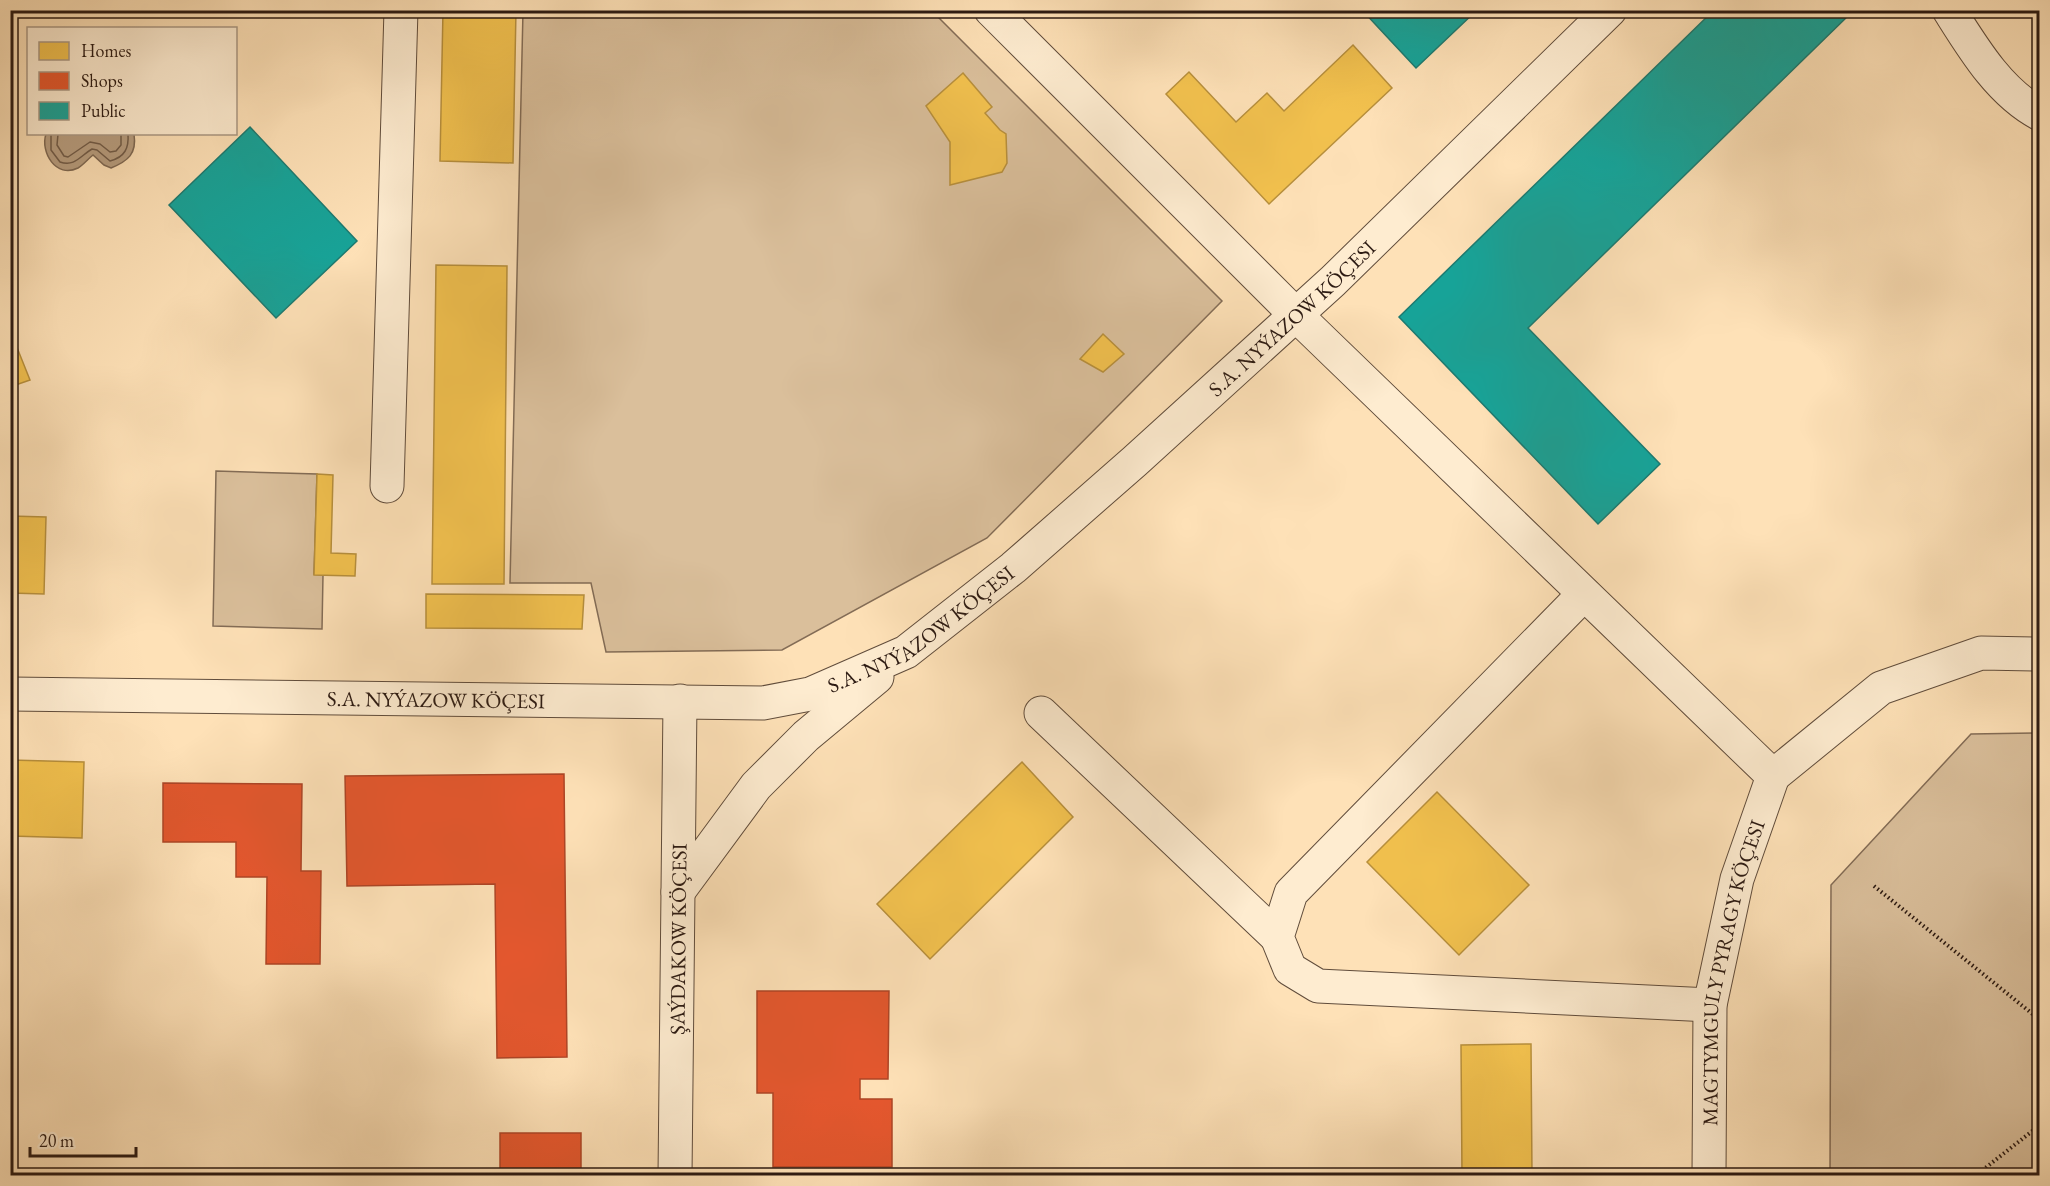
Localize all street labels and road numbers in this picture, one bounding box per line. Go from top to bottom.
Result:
street label: S.A. NYÝAZOW KÖÇESI [1202,234,1381,402]
street label: S.A. NYÝAZOW KÖÇESI [823,559,1019,698]
street label: S.A. NYÝAZOW KÖÇESI [327,684,545,714]
street label: MAGTYMGULY PYRAGY KÖÇESI [1696,816,1770,1126]
street label: ŞAÝDAKOW KÖÇESI [663,843,692,1035]

